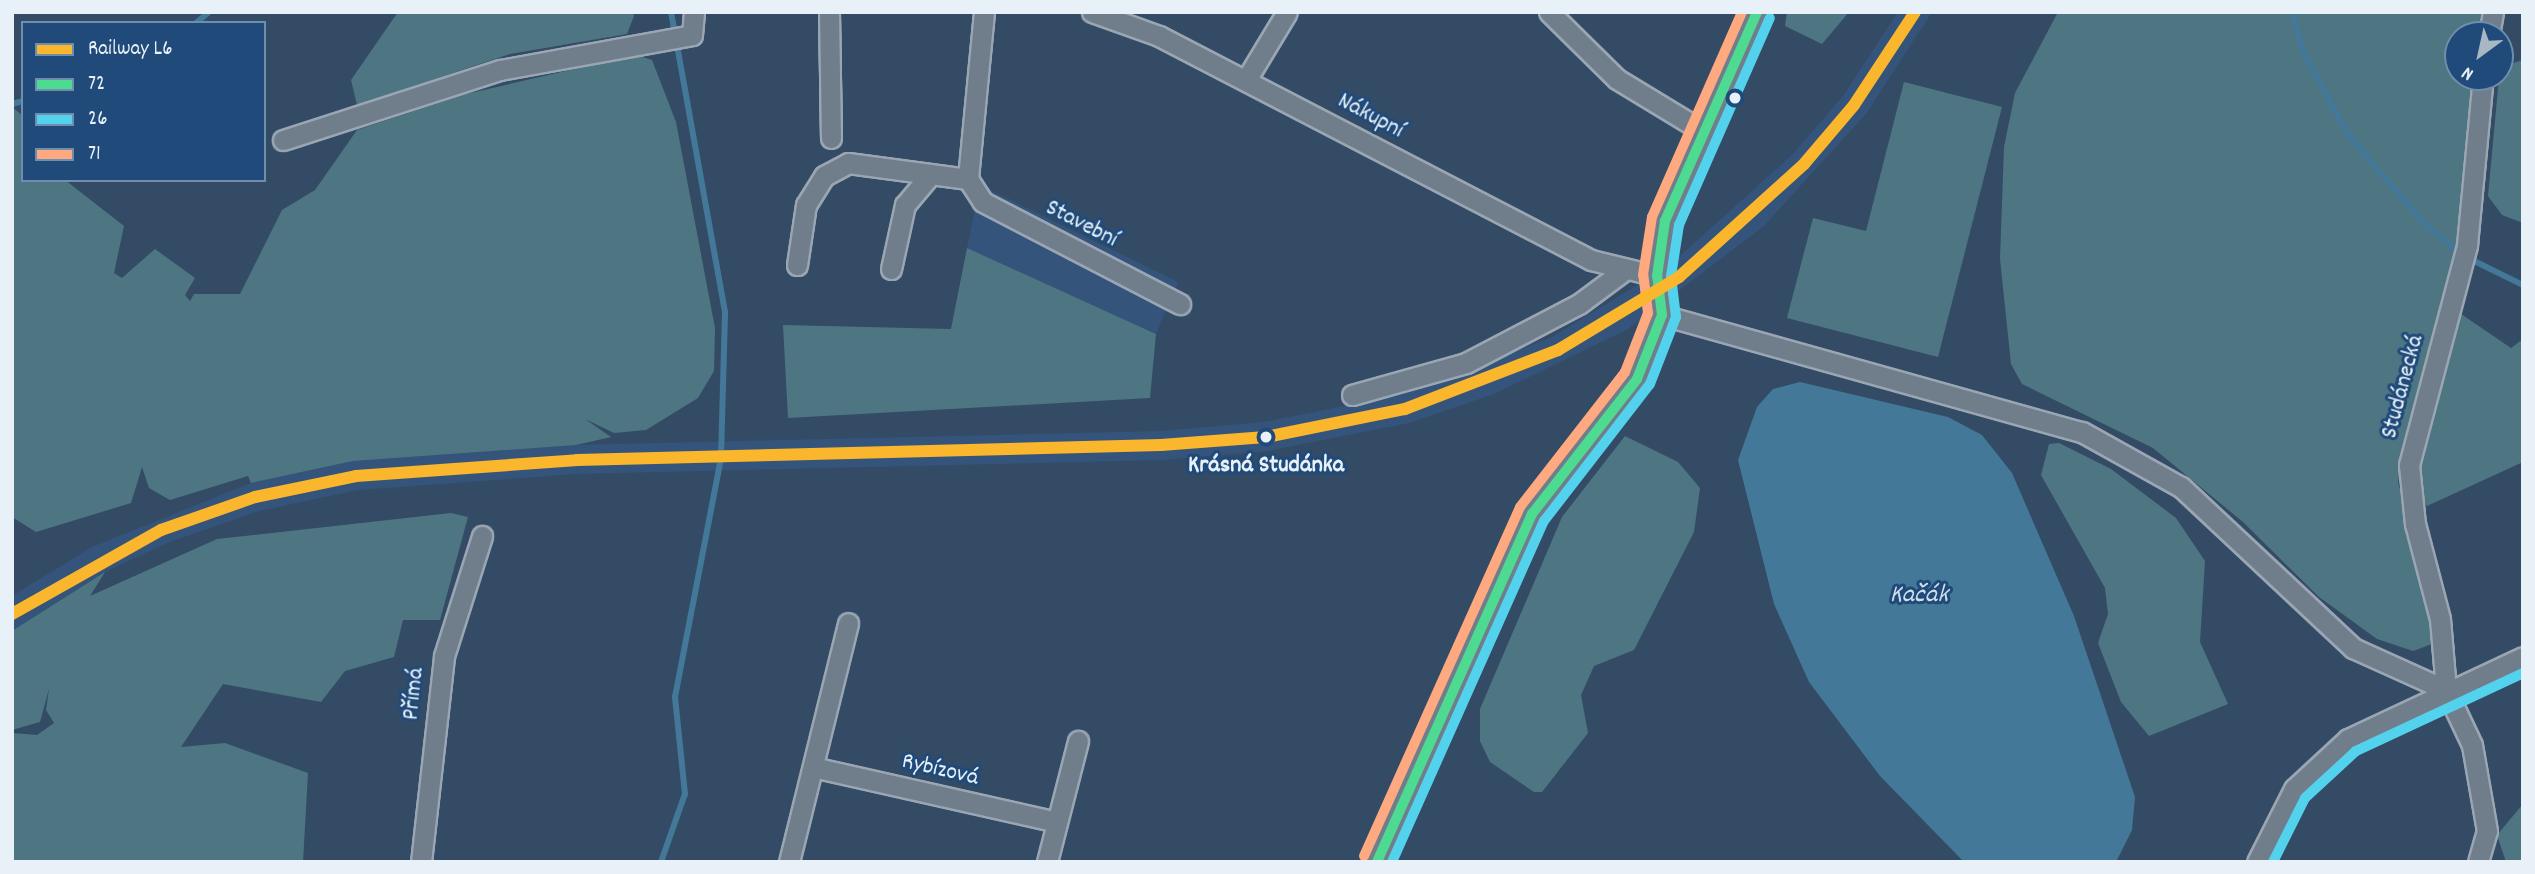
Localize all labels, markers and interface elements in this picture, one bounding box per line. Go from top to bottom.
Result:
legend [21,21,266,182]
north arrow [2444,21,2514,91]
text: Railway L6 [88,35,172,65]
text: N [2457,58,2480,86]
text: 72 [88,70,105,100]
street label: Nákupní [1332,88,1408,146]
unlabelled marker [1728,91,1742,105]
text: 26 [88,105,107,135]
text: 71 [88,140,101,170]
street label: Stavební [1040,195,1122,255]
street label: Studánecká [2376,332,2432,442]
marker: Krásná Studánka [1254,425,1278,449]
place label: Krásná Studánka [1188,453,1344,481]
water label: Kačák [1890,580,1948,612]
street label: Přímá [398,666,432,722]
street label: Rybízová [899,748,981,794]

